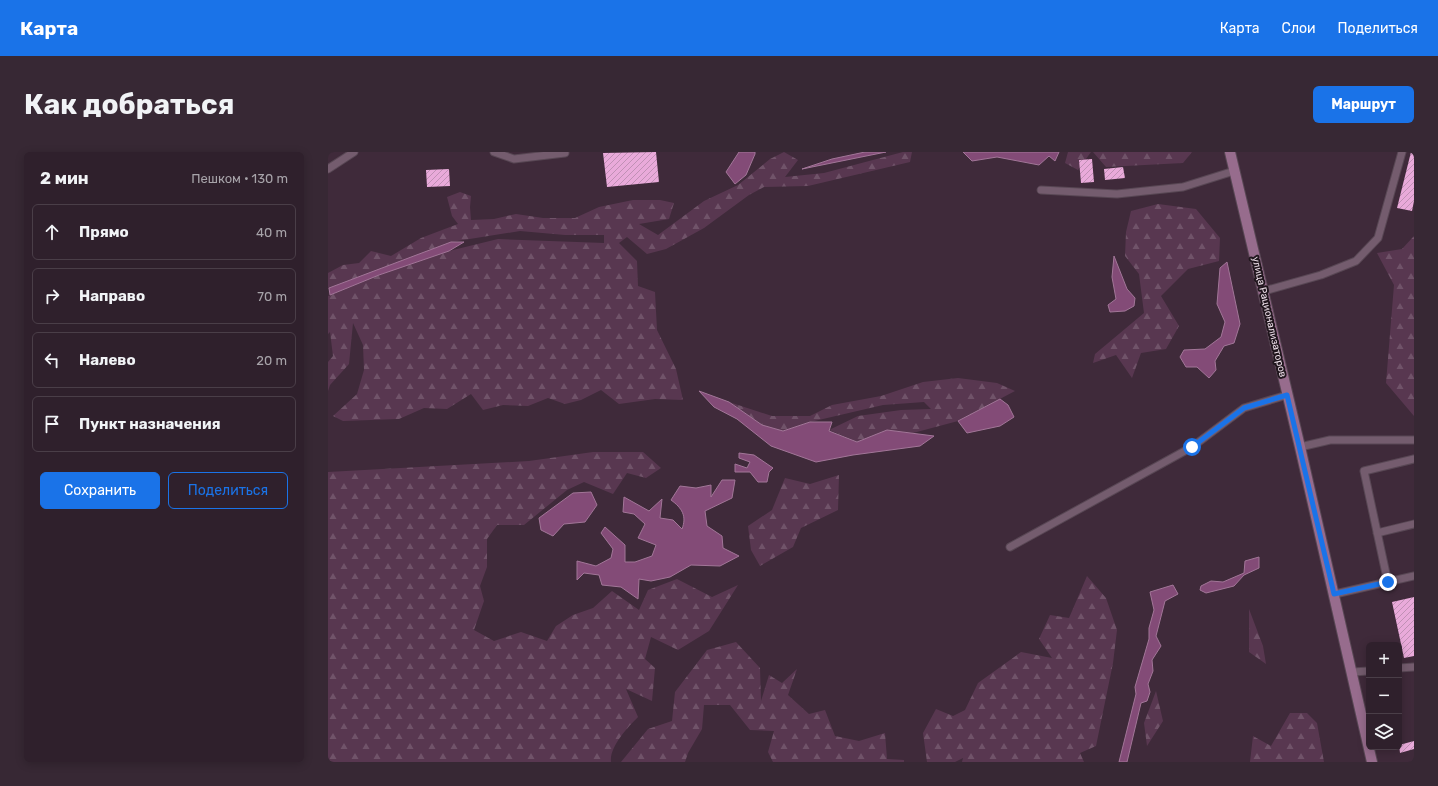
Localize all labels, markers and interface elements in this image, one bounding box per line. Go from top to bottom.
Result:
text: Карта [20,17,78,40]
text: Карта [1220,20,1260,37]
text: Слои [1282,20,1316,37]
text: Поделиться [1338,20,1418,37]
button: Маршрут [1313,86,1414,123]
text: Как добраться [24,88,234,121]
text: 2 мин [40,168,89,188]
text: Пешком · 130 m [191,171,288,186]
icon: ahead [41,221,63,243]
text: Прямо [79,223,129,241]
text: 40 m [256,225,287,240]
street label: улица Рационализаторов [1249,255,1289,379]
icon: right [41,285,63,307]
text: Направо [79,287,145,305]
text: 70 m [257,289,287,304]
icon: left [41,349,63,371]
text: Налево [79,351,136,369]
text: 20 m [256,353,287,368]
icon: arrive [41,413,63,435]
text: Пункт назначения [79,415,221,433]
route start [1183,438,1201,456]
button: Сохранить [40,472,160,509]
button: Поделиться [168,472,288,509]
route end [1379,573,1397,591]
map controls [1366,642,1402,750]
button: + [1366,642,1402,678]
button: − [1366,678,1402,714]
button: layers [1366,714,1402,750]

